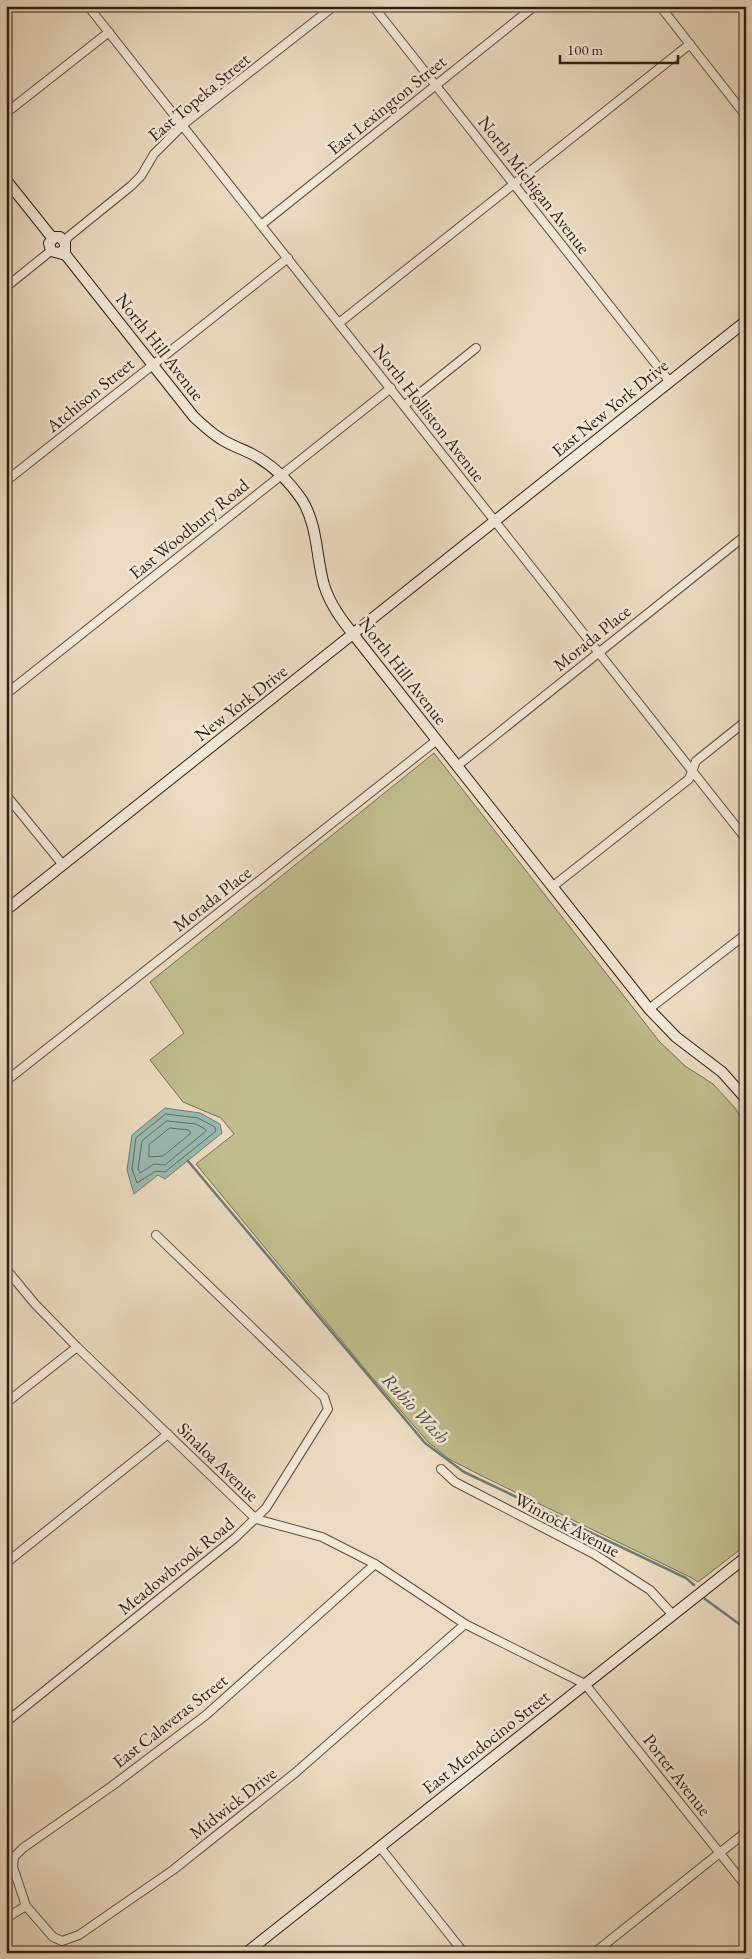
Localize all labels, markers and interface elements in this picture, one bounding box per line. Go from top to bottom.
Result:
scale bar [560,32,677,64]
text: 100 m [567,40,604,59]
street label: East Topeka Street [143,47,255,146]
street label: East Lexington Street [323,50,451,159]
street label: North Michigan Avenue [473,111,596,258]
street label: North Hill Avenue [111,288,210,405]
street label: North Holliston Avenue [368,339,491,486]
street label: Atchison Street [40,352,139,438]
street label: East New York Drive [547,354,673,462]
street label: East Woodbury Road [124,473,254,584]
street label: Morada Place [548,599,635,676]
street label: North Hill Avenue [354,612,453,729]
street label: New York Drive [190,659,292,746]
street label: Morada Place [168,861,256,936]
water label: Rubio Wash [376,1368,455,1449]
street label: Sinaloa Avenue [173,1417,264,1506]
street label: Winrock Avenue [511,1487,624,1562]
street label: Meadowbrook Road [113,1511,239,1619]
street label: East Calaveras Street [108,1668,232,1773]
street label: East Mendocino Street [417,1684,554,1799]
street label: Porter Avenue [638,1729,717,1820]
street label: Midwick Drive [185,1761,281,1844]

